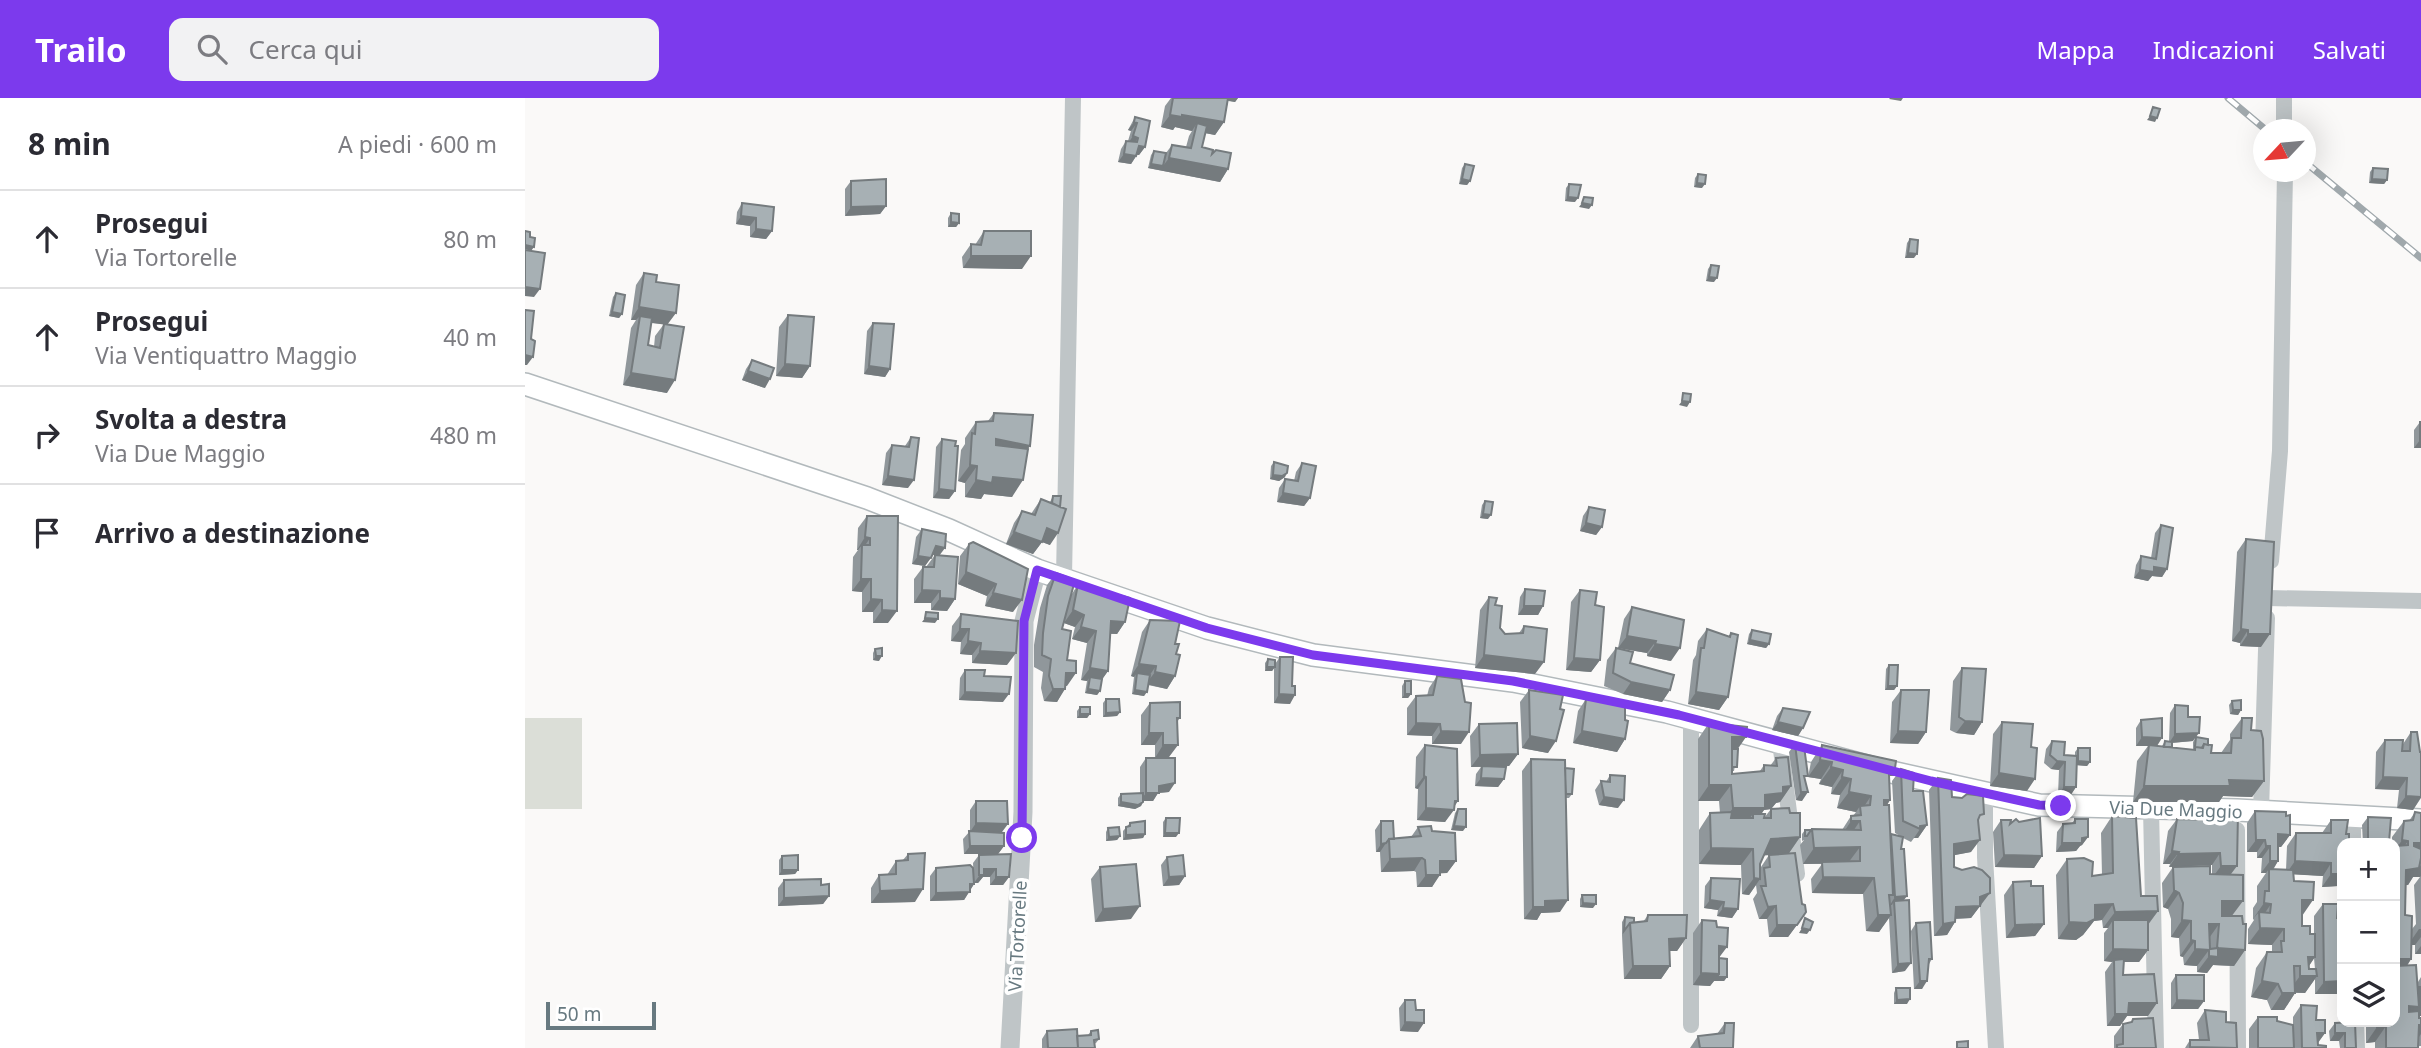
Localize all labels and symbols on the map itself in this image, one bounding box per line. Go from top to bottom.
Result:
north arrow [2253,119,2316,182]
route end [2045,790,2076,821]
street label: Via Due Maggio [2109,795,2243,823]
route start [1006,822,1037,853]
street label: Via Tortorelle [1002,880,1032,992]
scale bar [546,999,656,1031]

